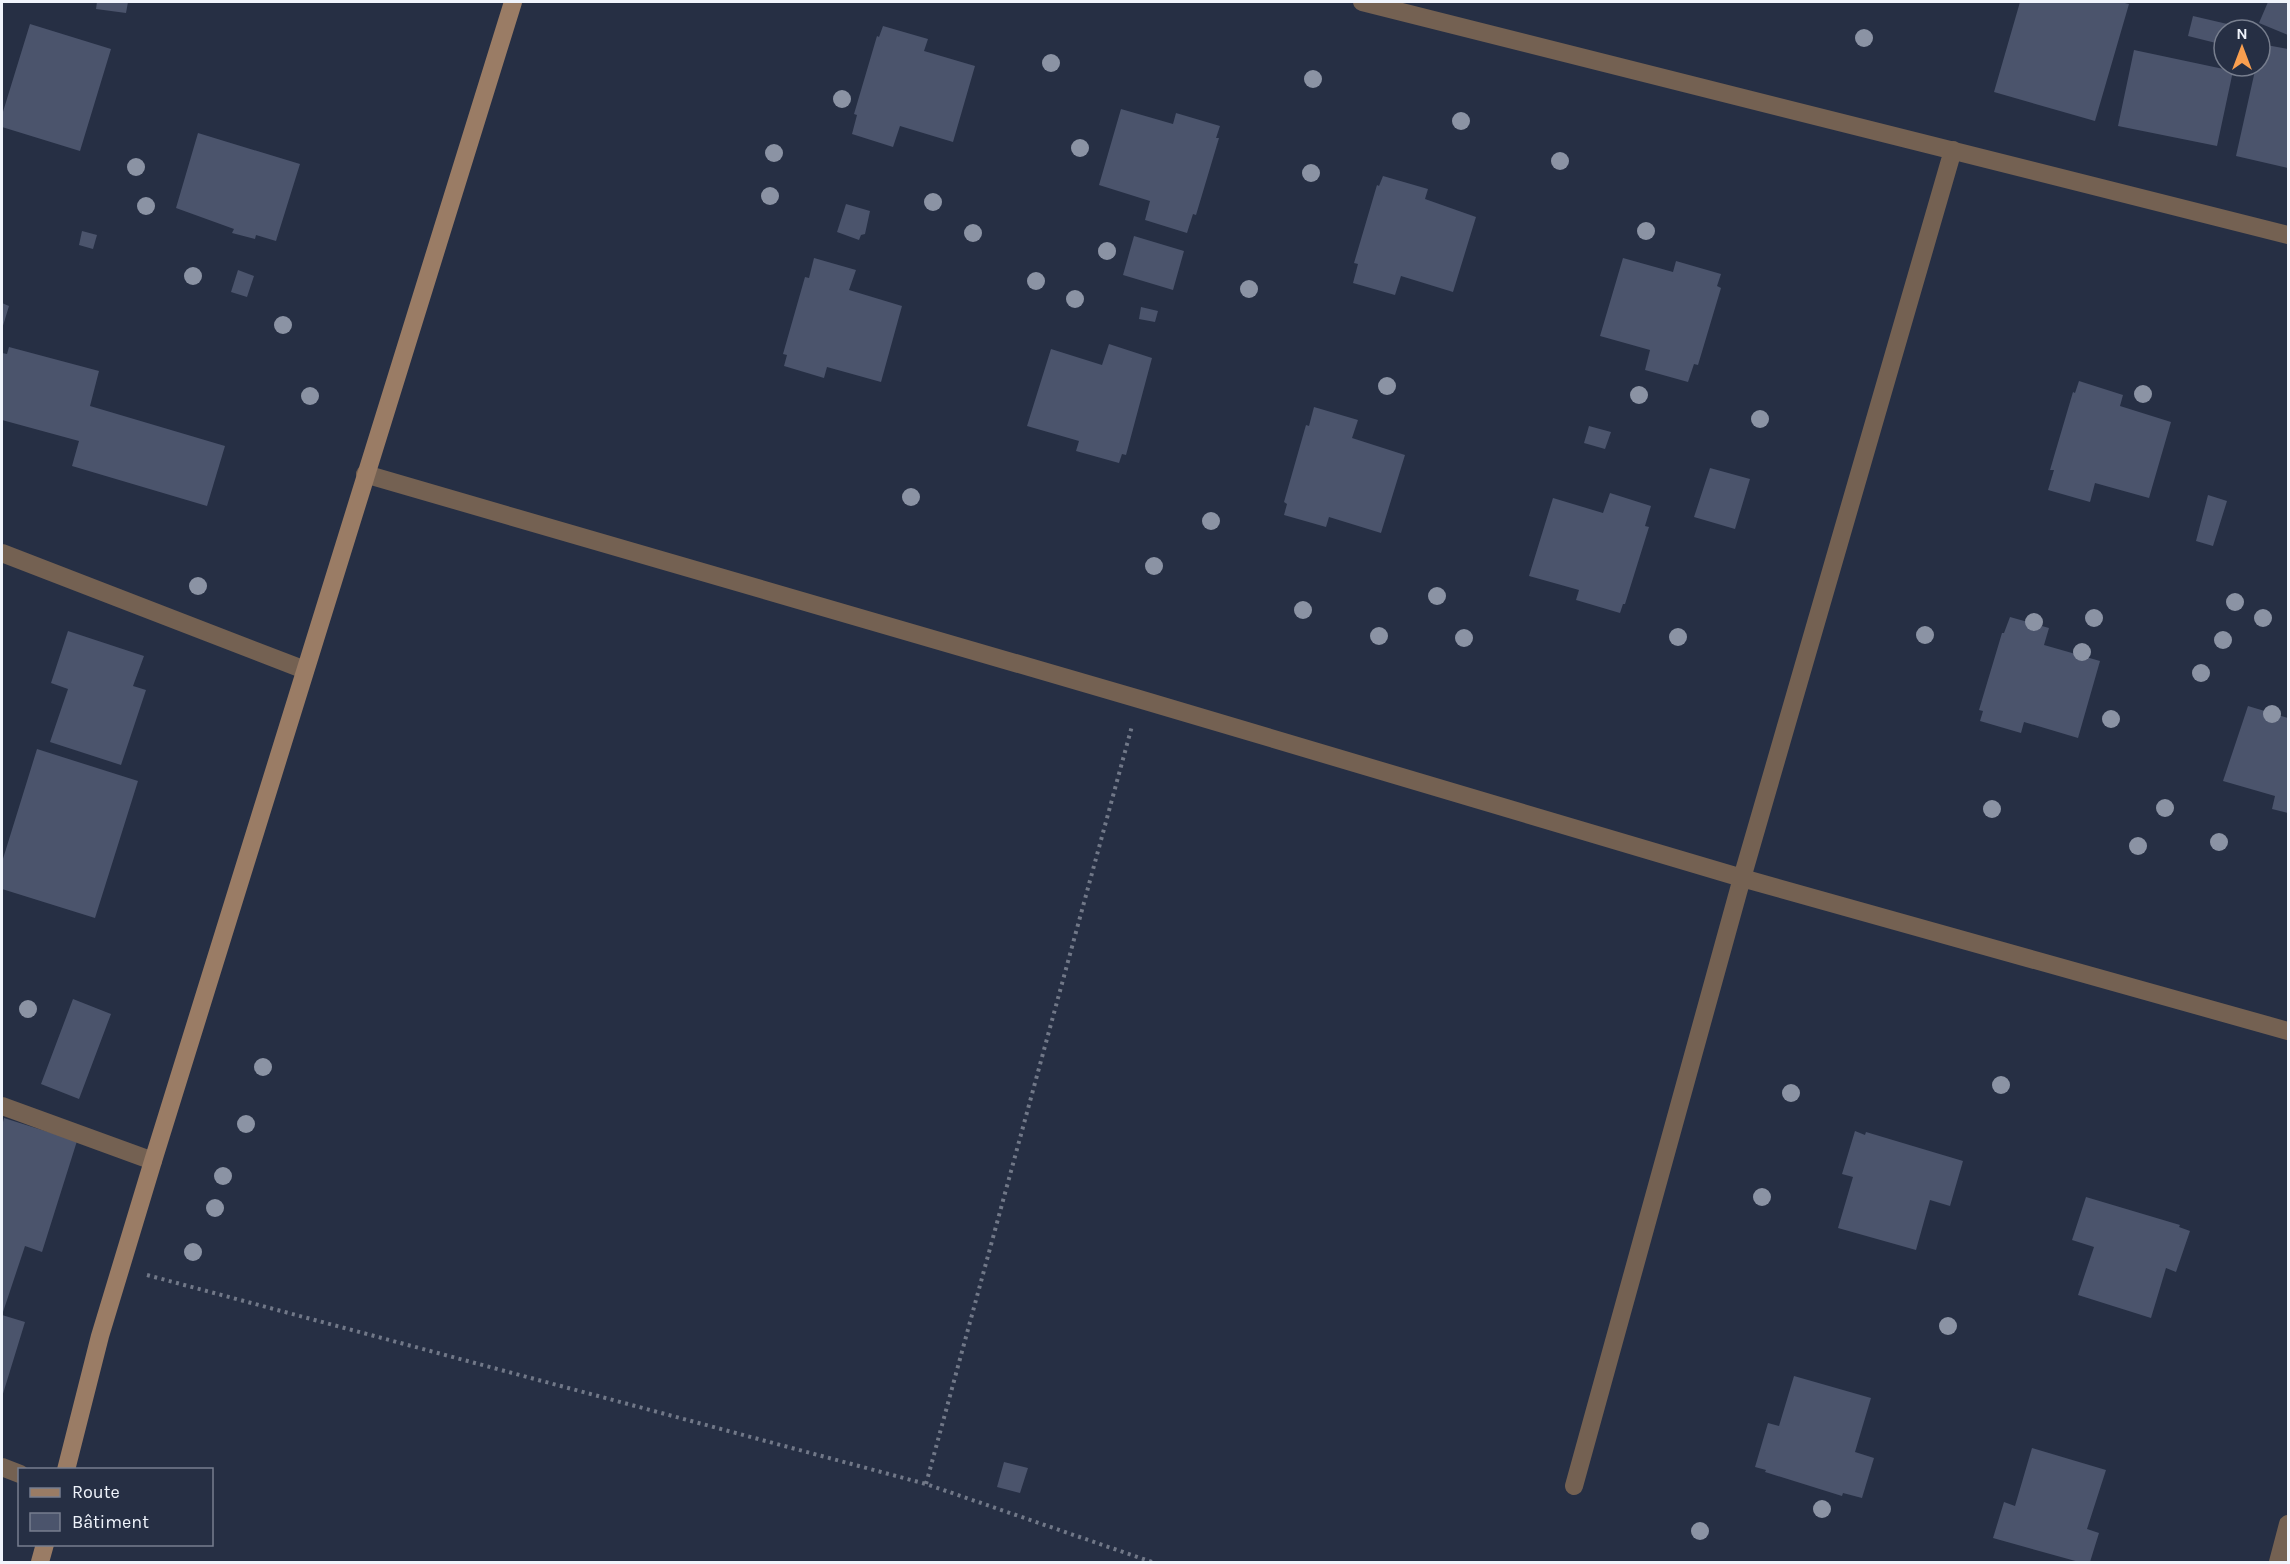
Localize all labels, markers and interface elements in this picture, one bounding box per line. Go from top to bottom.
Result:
north arrow [2212,18,2272,78]
text: N [2236,24,2248,43]
legend [18,1468,213,1546]
text: Route [72,1481,120,1503]
text: Bâtiment [72,1511,149,1533]

